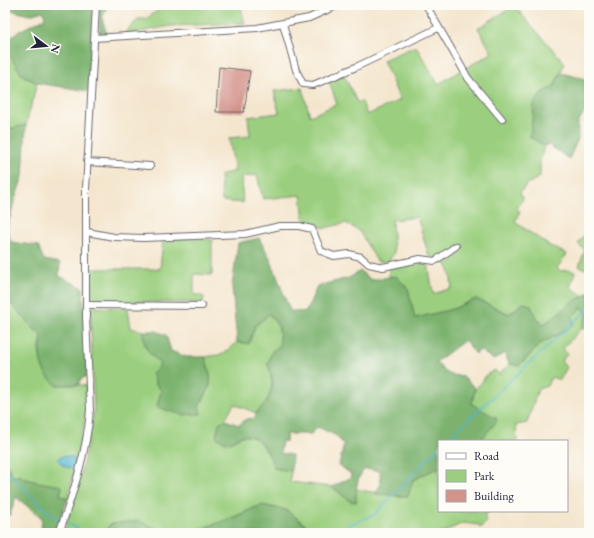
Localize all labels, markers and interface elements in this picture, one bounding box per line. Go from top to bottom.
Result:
north arrow [26,26,66,66]
text: N [48,43,64,55]
legend [438,440,568,512]
text: Road [474,448,500,464]
text: Park [474,468,495,484]
text: Building [474,488,515,504]

